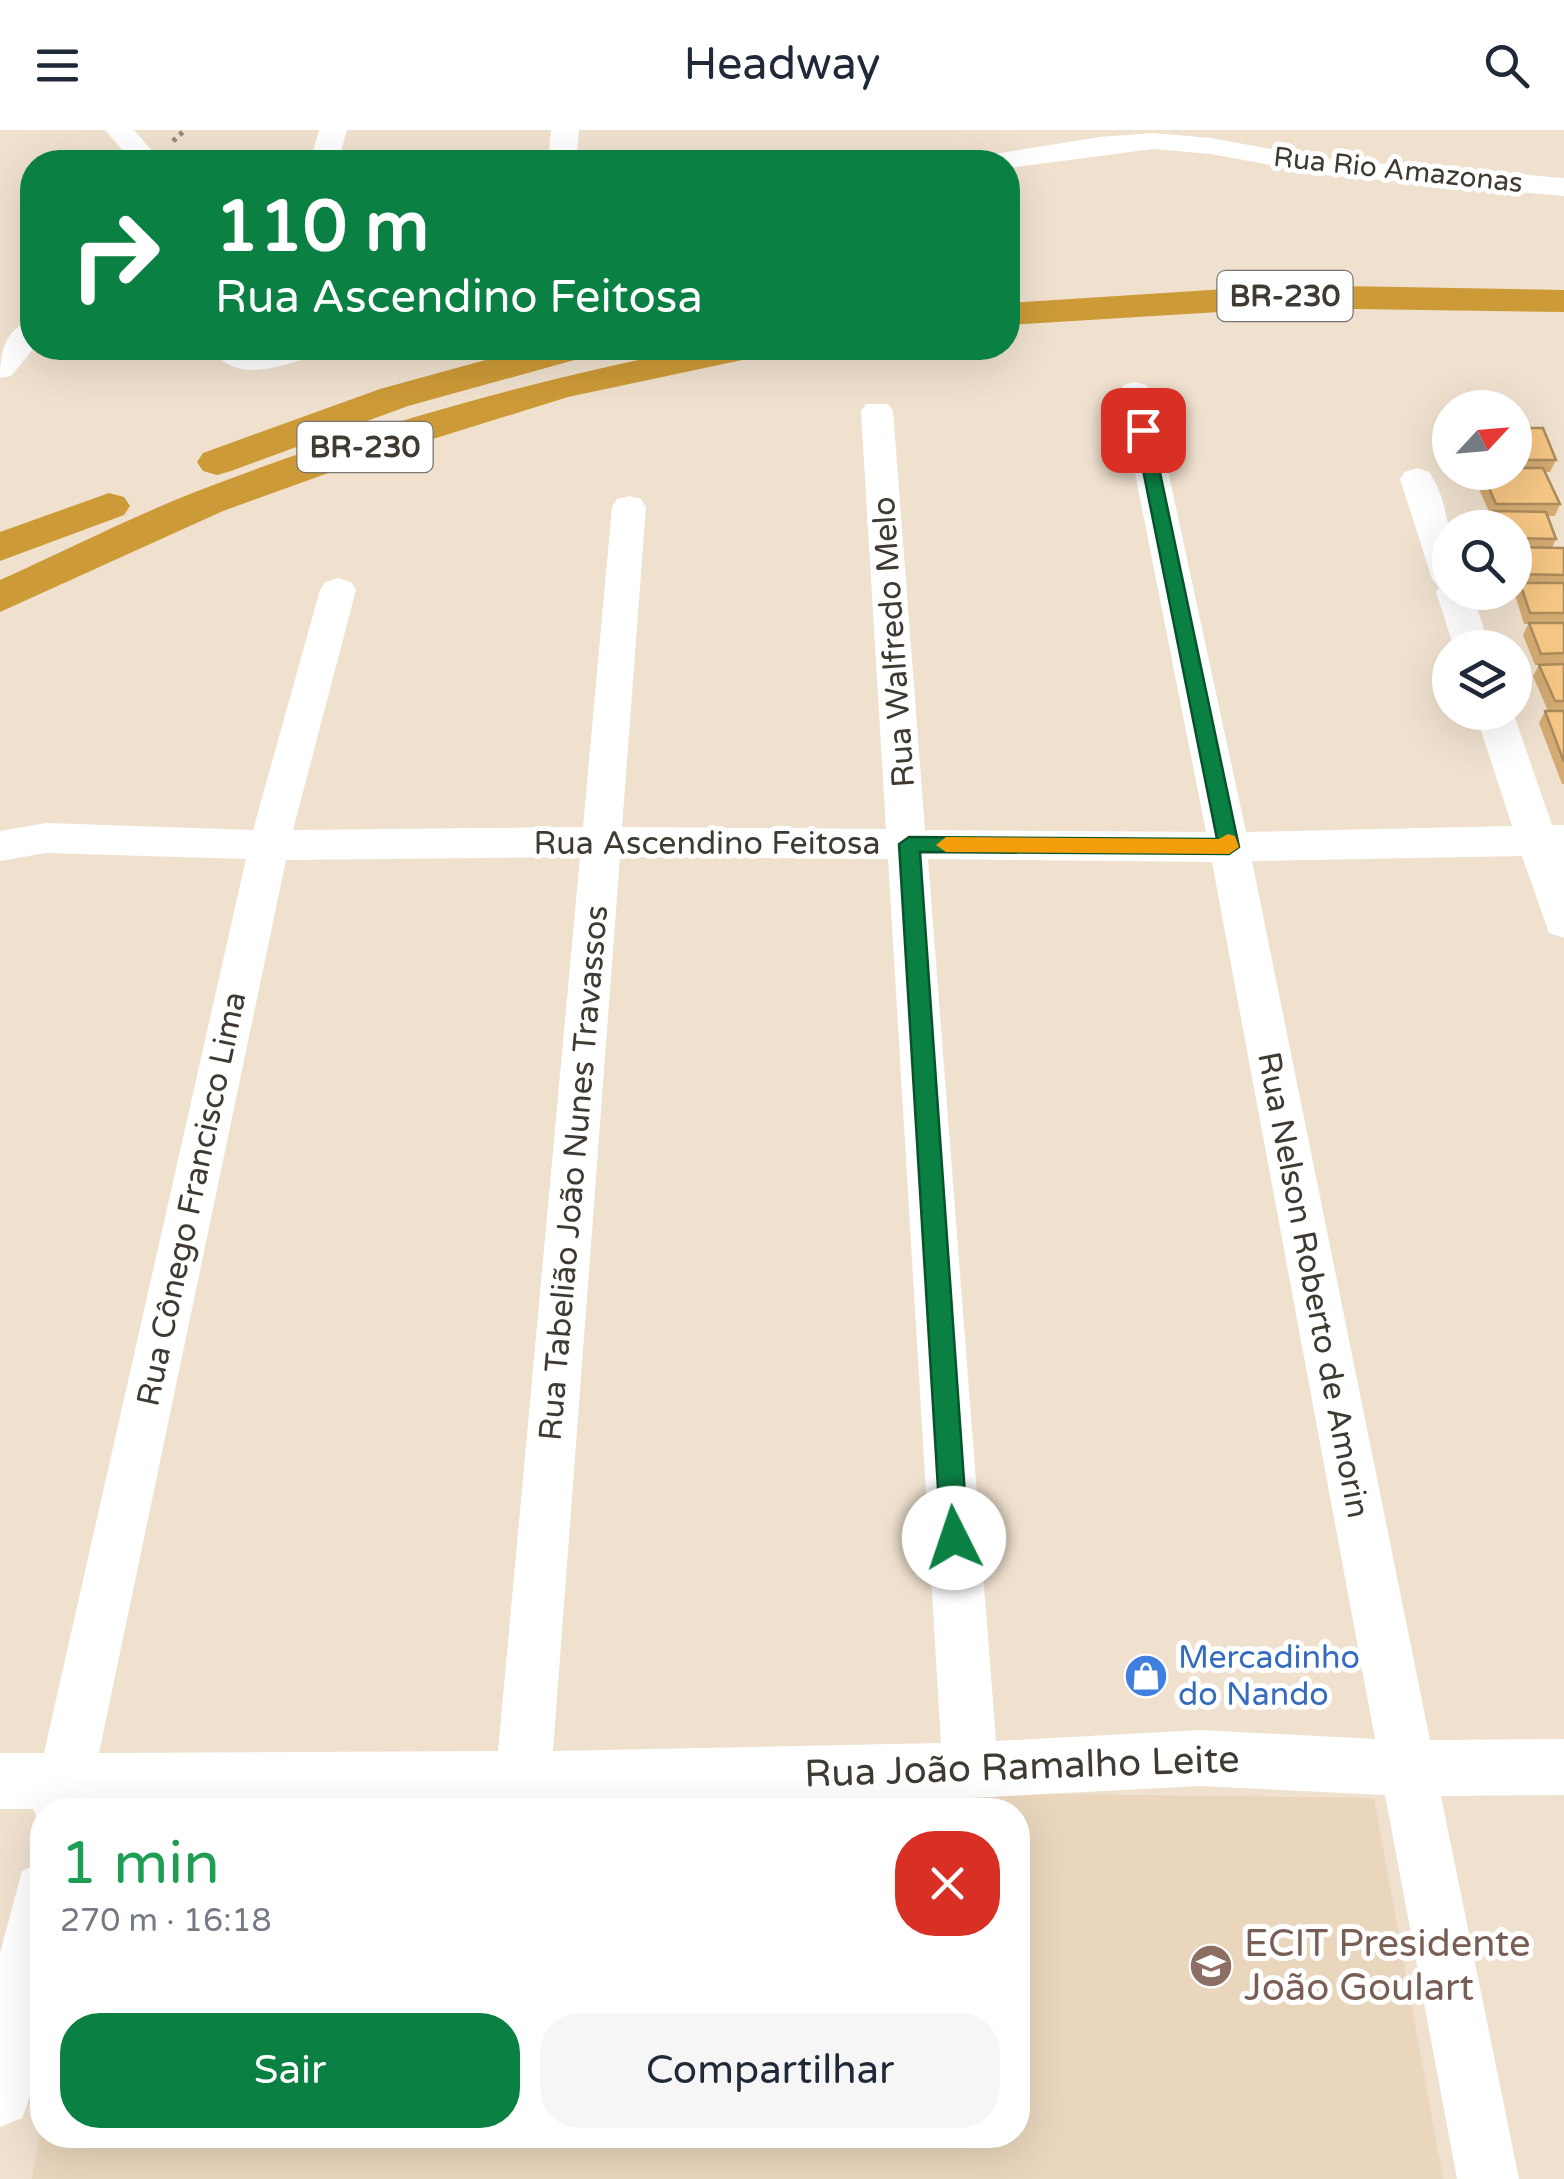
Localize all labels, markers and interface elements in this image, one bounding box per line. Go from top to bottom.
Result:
icon: menu [30,38,85,93]
text: Headway [684,38,880,92]
icon: search [1479,38,1534,93]
street label: Rua Rio Amazonas [1272,140,1524,200]
text: 110 m [215,186,429,270]
icon: right [50,190,180,320]
text: Rua Ascendino Feitosa [215,271,703,325]
road number: BR-230 [1218,271,1352,321]
pin [1101,388,1186,473]
north arrow [1432,390,1532,490]
map controls [1432,390,1532,730]
icon: arrive [1116,403,1171,458]
road number: BR-230 [298,422,432,472]
street label: Rua Walfredo Melo [865,495,923,789]
button: search [1432,510,1532,610]
button: layers [1432,630,1532,730]
street label: Rua Ascendino Feitosa [534,825,880,863]
street label: Rua Tabelião João Nunes Travassos [532,904,616,1442]
street label: Rua Cônego Francisco Lima [129,988,255,1410]
street label: Rua Nelson Roberto de Amorin [1249,1049,1377,1521]
position arrow [902,1486,1006,1590]
place label: Mercadinho do Nando [1178,1639,1360,1714]
shop icon: Mercadinho do Nando [1123,1653,1169,1699]
street label: Rua João Ramalho Leite [804,1736,1240,1798]
text: 1 min [60,1828,220,1900]
button: close [895,1831,1000,1936]
text: 270 m · 16:18 [60,1902,272,1940]
place label: ECIT Presidente João Goulart [1244,1921,1531,2011]
school or university icon: ECIT Presidente João Goulart [1188,1943,1234,1989]
button: Sair [60,2013,520,2128]
button: Compartilhar [540,2013,1000,2128]

